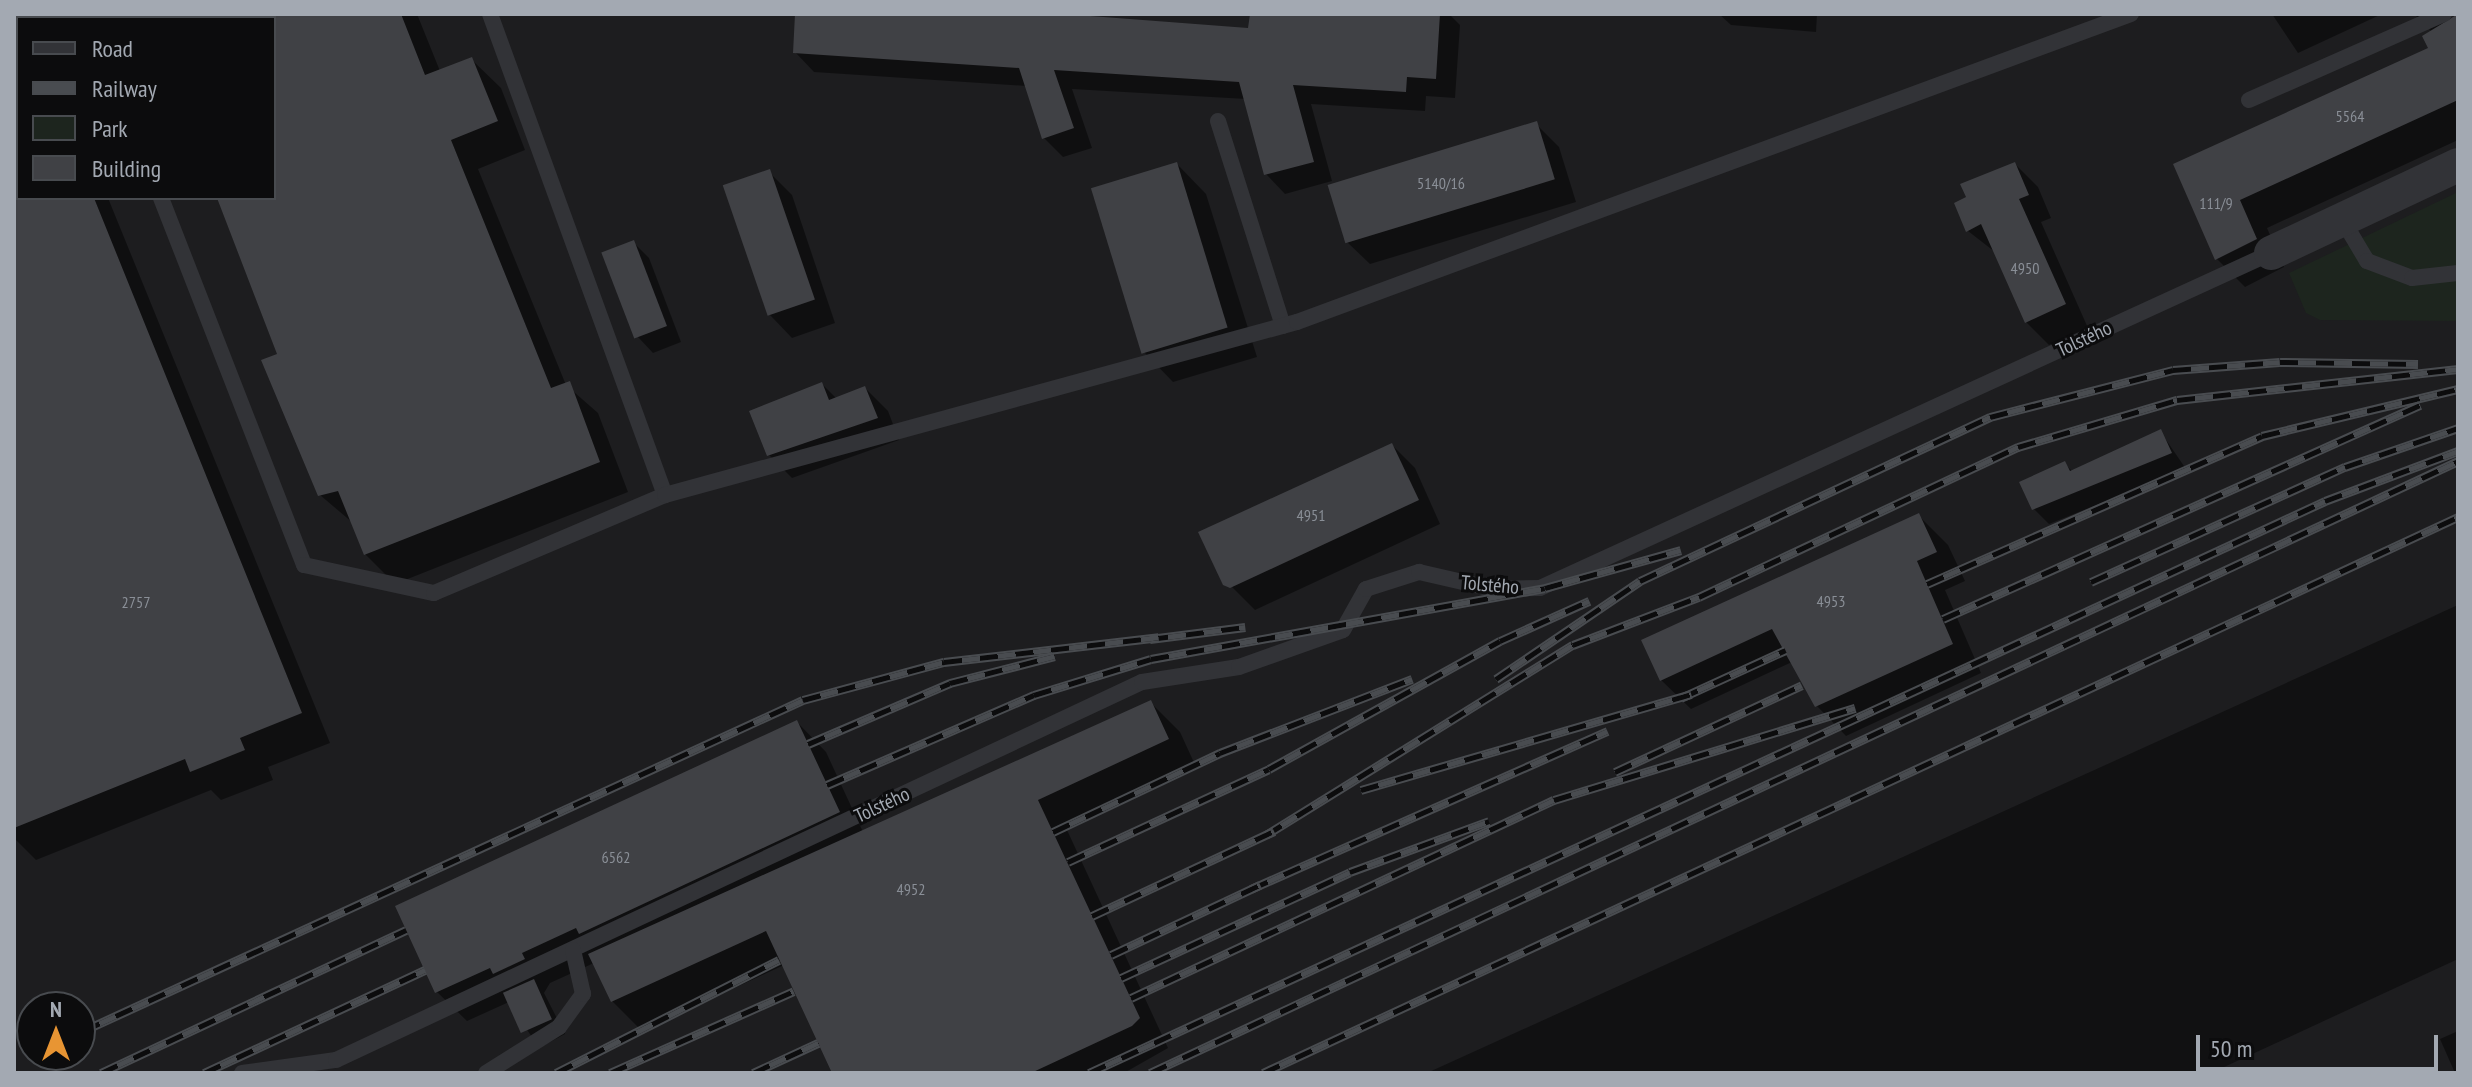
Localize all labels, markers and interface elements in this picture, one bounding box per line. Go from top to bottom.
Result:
legend [16,16,276,200]
text: Road [92,33,133,64]
text: Railway [92,73,157,104]
house number: 5564 [2336,106,2364,126]
text: Park [92,113,128,144]
text: Building [92,153,161,184]
house number: 5140/16 [1417,173,1465,193]
house number: 111/9 [2199,193,2233,213]
house number: 4950 [2011,258,2039,278]
street label: Tolstého [2053,316,2115,362]
house number: 4951 [1297,505,1325,525]
street label: Tolstého [1460,571,1520,599]
house number: 4953 [1817,591,1845,611]
house number: 2757 [122,592,150,612]
street label: Tolstého [851,782,913,828]
house number: 6562 [602,847,630,867]
house number: 4952 [897,879,925,899]
north arrow [16,991,96,1071]
text: N [50,995,62,1023]
scale bar [2200,1019,2442,1069]
text: 50 m [2210,1033,2252,1064]

